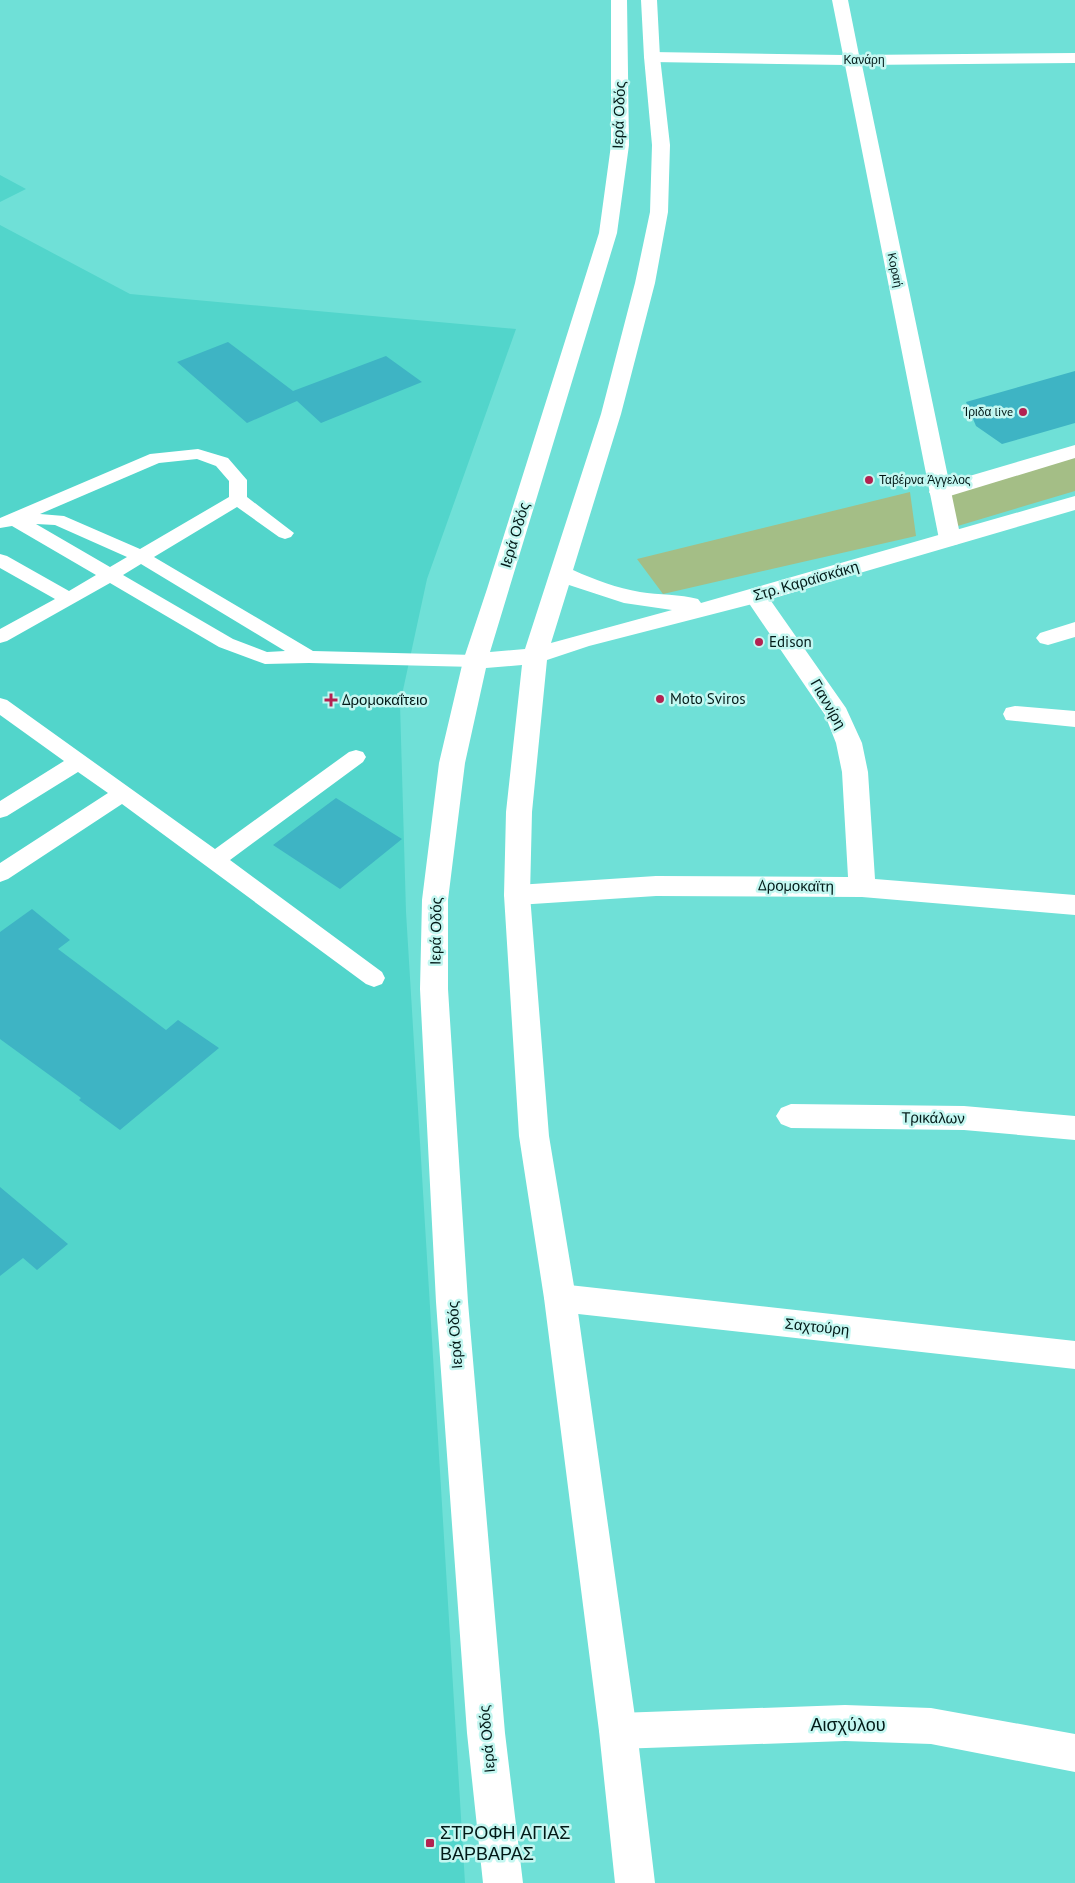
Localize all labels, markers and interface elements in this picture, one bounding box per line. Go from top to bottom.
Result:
street label: Κανάρη [843,52,885,67]
street label: Ιερά Οδός [608,81,629,149]
street label: Κοραή [885,251,906,289]
place label: Ίριδα live [963,404,1013,419]
marker: Ίριδα live [1017,406,1029,418]
place label: Ταβέρνα Άγγελος [879,472,971,487]
marker: Ταβέρνα Άγγελος [863,474,875,486]
street label: Ιερά Οδός [496,500,533,570]
street label: Στρ. Καραϊσκάκη [751,556,861,605]
place label: Edison [769,632,812,651]
marker: Edison [753,636,765,648]
street label: Γιαννίρη [806,675,850,732]
place label: Moto Sviros [670,689,746,708]
place label: Δρομοκαΐτειο [342,690,428,709]
marker: Δρομοκαΐτειο [324,693,338,707]
marker: Moto Sviros [654,693,666,705]
street label: Δρομοκαϊτη [758,875,834,896]
street label: Ιερά Οδός [425,897,446,965]
street label: Τρικάλων [901,1107,965,1128]
street label: Ιερά Οδός [443,1301,466,1369]
street label: Σαχτούρη [784,1314,850,1339]
street label: Ιερά Οδός [474,1705,499,1774]
street label: Αισχύλου [811,1713,886,1736]
place label: ΣΤΡΟΦΗ ΑΓΙΑΣ ΒΑΡΒΑΡΑΣ [440,1821,570,1865]
marker: ΣΤΡΟΦΗ ΑΓΙΑΣ ΒΑΡΒΑΡΑΣ [424,1837,436,1849]

